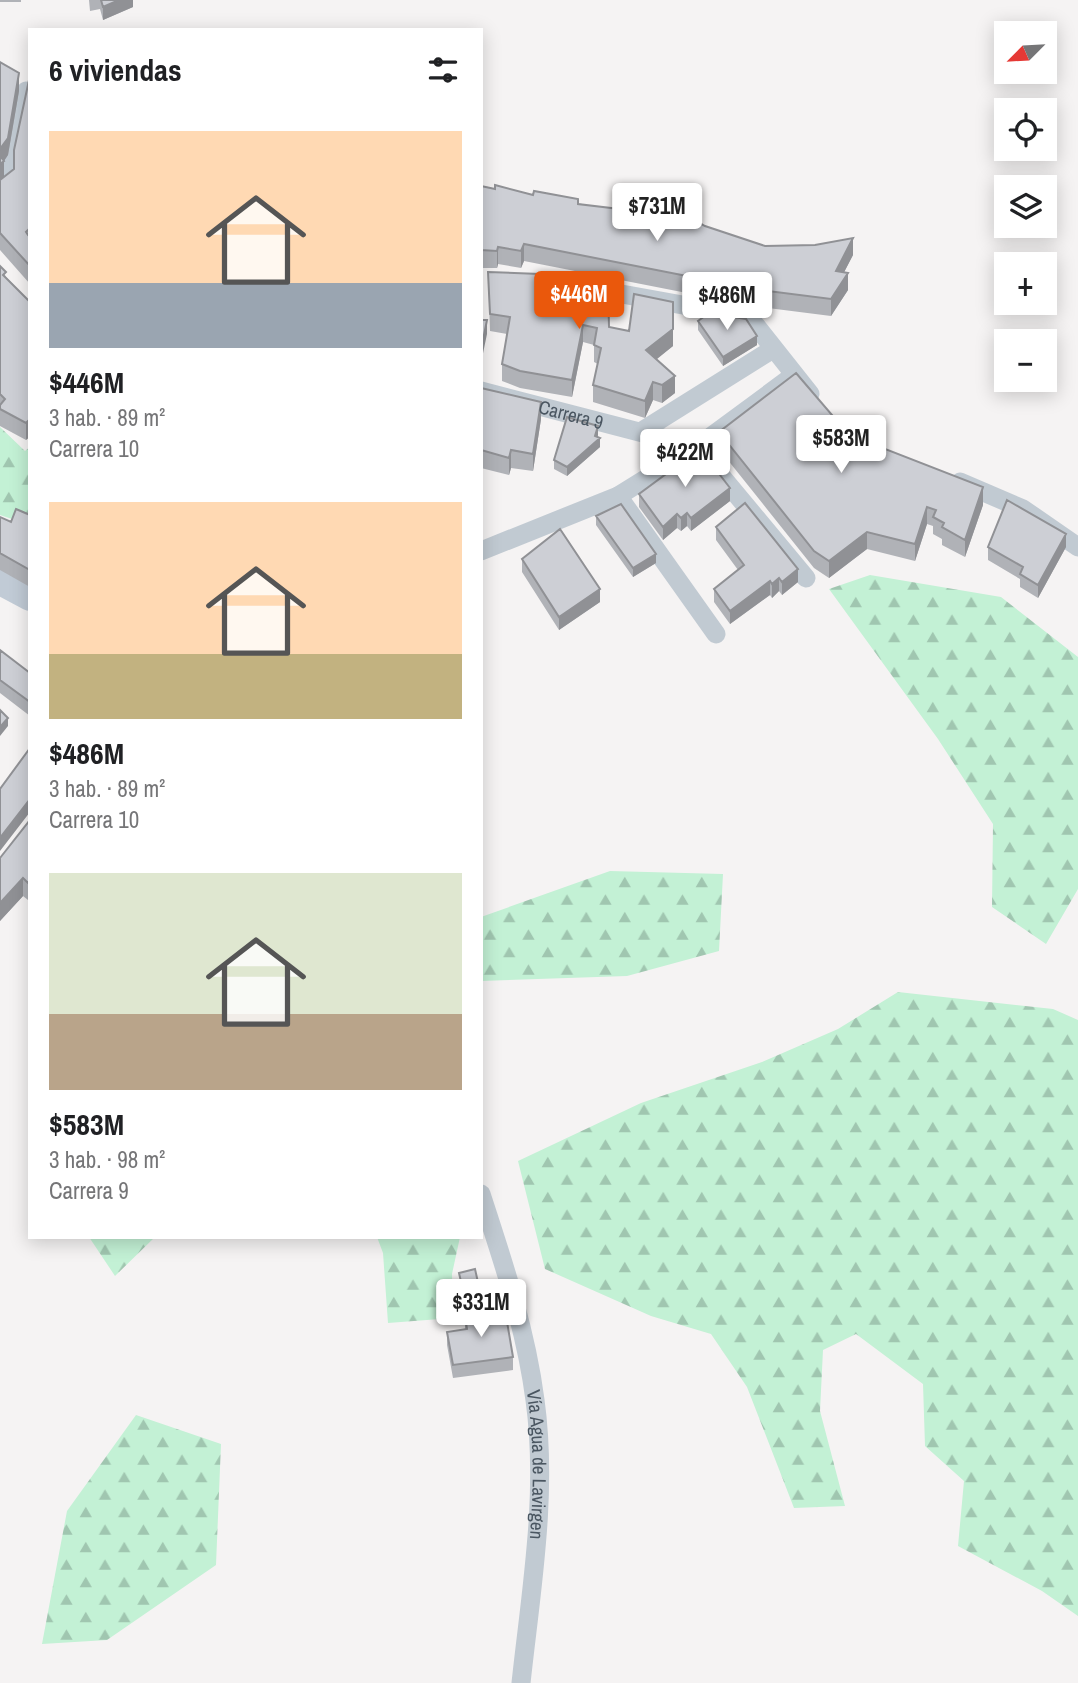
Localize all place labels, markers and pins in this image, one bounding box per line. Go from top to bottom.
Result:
pin: $731M [608,184,706,243]
pin: $446M [530,272,628,331]
pin: $486M [678,272,776,332]
pin: $583M [792,416,890,475]
pin: $422M [636,430,734,489]
pin: $331M [432,1280,530,1339]

